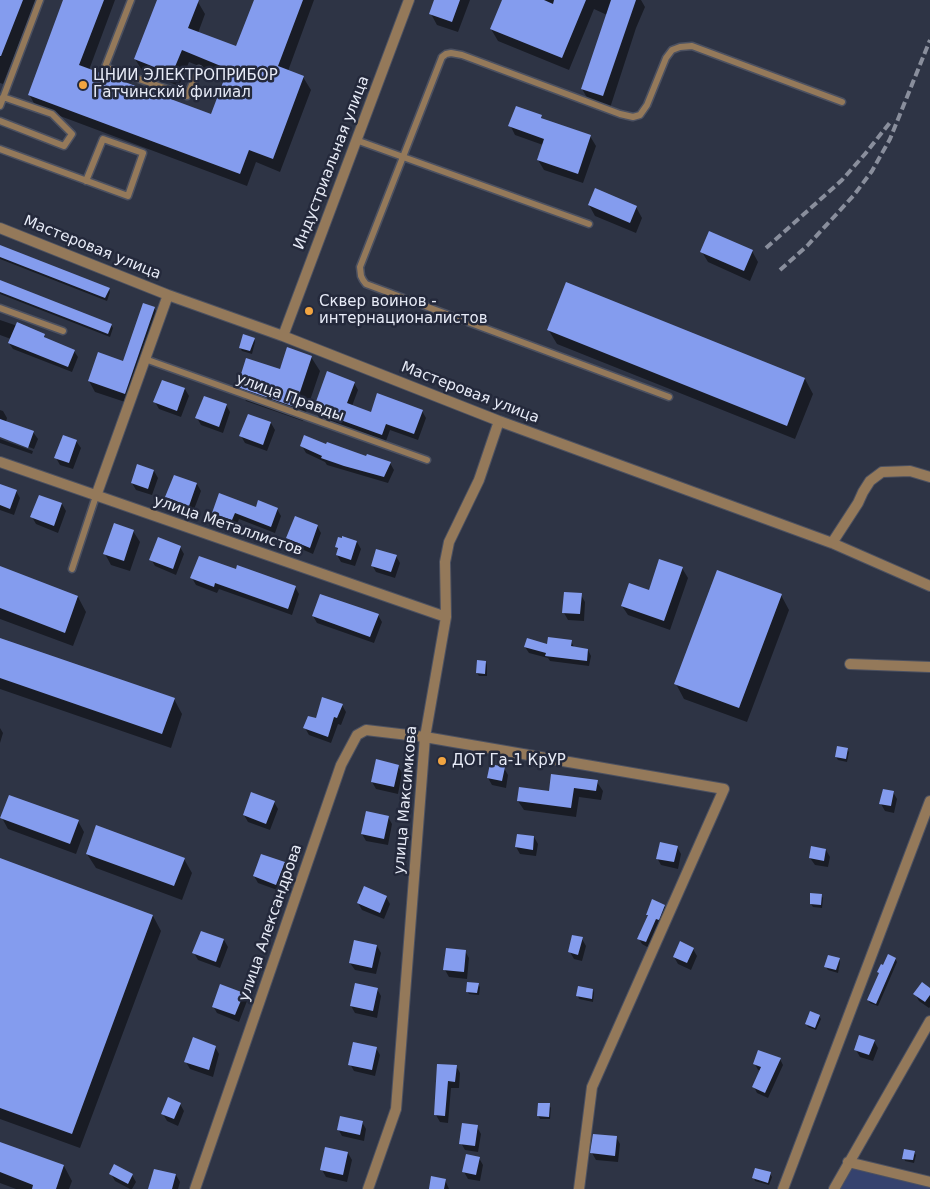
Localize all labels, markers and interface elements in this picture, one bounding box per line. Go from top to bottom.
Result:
place label: ЦНИИ ЭЛЕКТРОПРИБОР Гатчинский филиал [93,67,278,102]
street label: Индустриальная улица [291,74,373,252]
marker: ЦНИИ ЭЛЕКТРОПРИБОР Гатчинский филиал [77,79,89,91]
street label: Мастеровая улица [21,212,163,284]
place label: Сквер воинов - интернационалистов [319,293,488,328]
marker: Сквер воинов - интернационалистов [303,305,315,317]
street label: Мастеровая улица [398,358,542,428]
street label: улица Правды [234,370,346,426]
street label: улица Металлистов [151,492,305,560]
street label: улица Максимкова [391,725,421,875]
place label: ДОТ Га-1 КрУР [452,752,566,770]
marker: ДОТ Га-1 КрУР [436,755,448,767]
street label: улица Александрова [236,842,306,1004]

